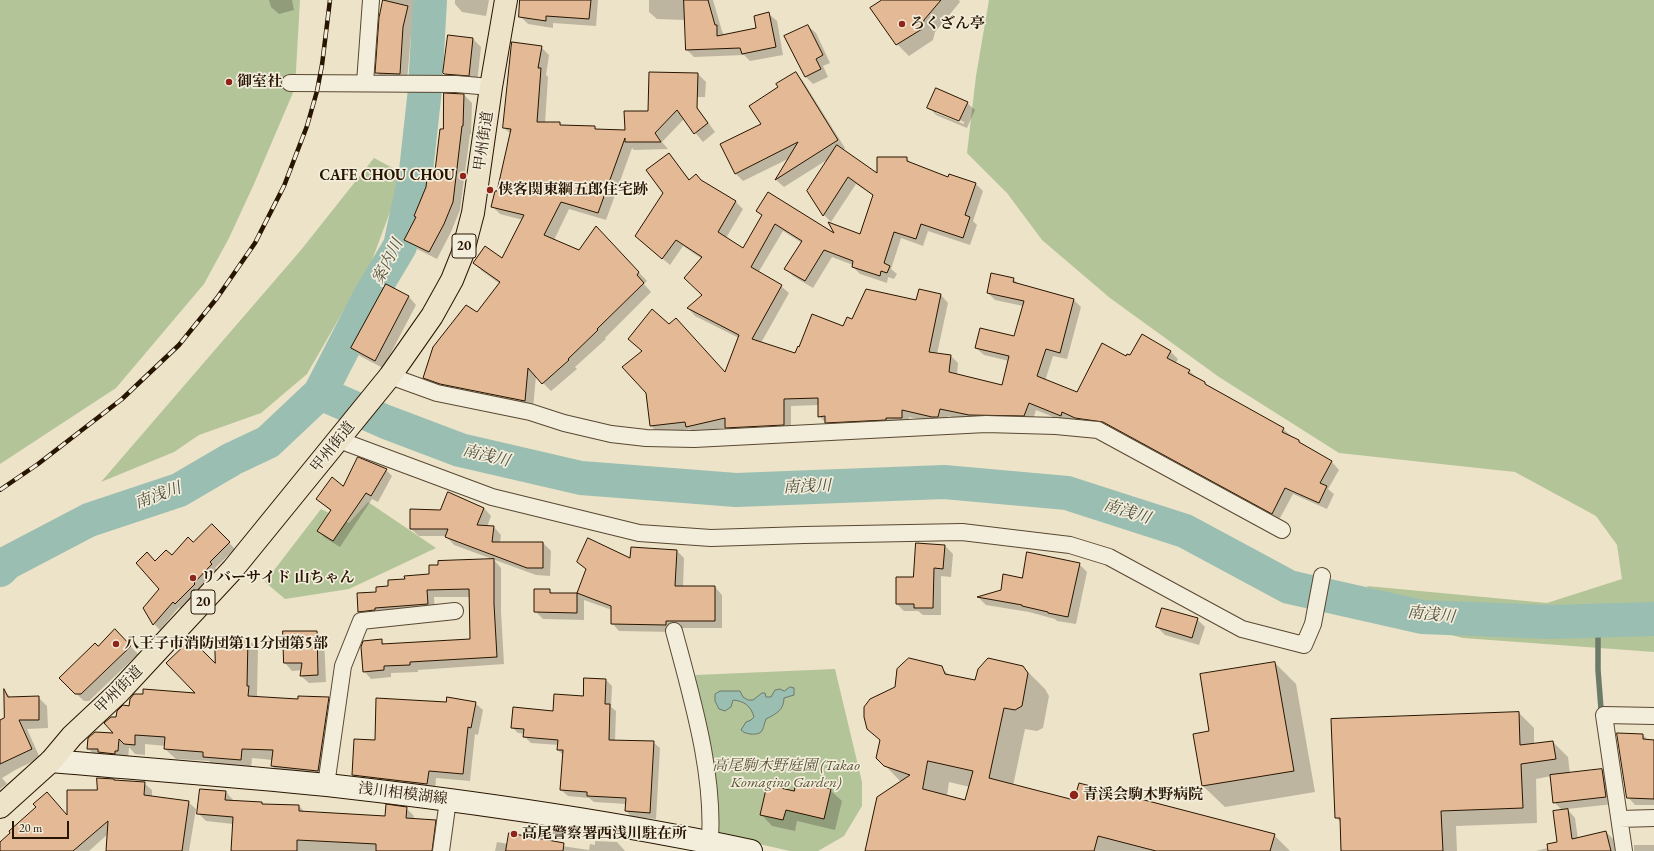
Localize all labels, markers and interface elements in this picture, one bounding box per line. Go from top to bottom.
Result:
place label: ろくざん亭 [910,15,985,33]
marker: ろくざん亭 [897,19,907,29]
place label: 御室社 [237,73,282,91]
marker: 御室社 [224,77,234,87]
street label: 甲州街道 [471,110,497,172]
place label: CAFE CHOU CHOU [319,167,455,185]
marker: CAFE CHOU CHOU [458,171,468,181]
place label: 侠客関東綱五郎住宅跡 [498,181,648,199]
marker: 侠客関東綱五郎住宅跡 [485,185,495,195]
road number: 20 [452,234,476,258]
water label: 案内川 [369,236,407,288]
street label: 甲州街道 [307,418,359,476]
water label: 南浅川 [460,441,512,471]
water label: 南浅川 [783,477,831,497]
water label: 南浅川 [132,479,184,513]
water label: 南浅川 [1101,495,1153,529]
place label: リバーサイド 山ちゃん [201,569,355,587]
marker: リバーサイド 山ちゃん [188,573,198,583]
road number: 20 [191,590,215,614]
water label: 南浅川 [1406,603,1456,627]
place label: 八王子市消防団第11分団第5部 [124,635,328,653]
marker: 八王子市消防団第11分団第5部 [111,639,121,649]
street label: 甲州街道 [91,662,147,718]
park label: 高尾駒木野庭園 (Takao Komagino Garden) [712,757,860,792]
street label: 浅川相模湖線 [357,780,449,808]
place label: 青渓会駒木野病院 [1083,786,1203,804]
marker: 青渓会駒木野病院 [1068,789,1080,801]
scale bar [14,813,71,839]
text: 20 m [19,820,42,836]
place label: 高尾警察署西浅川駐在所 [522,825,687,843]
marker: 高尾警察署西浅川駐在所 [509,829,519,839]

